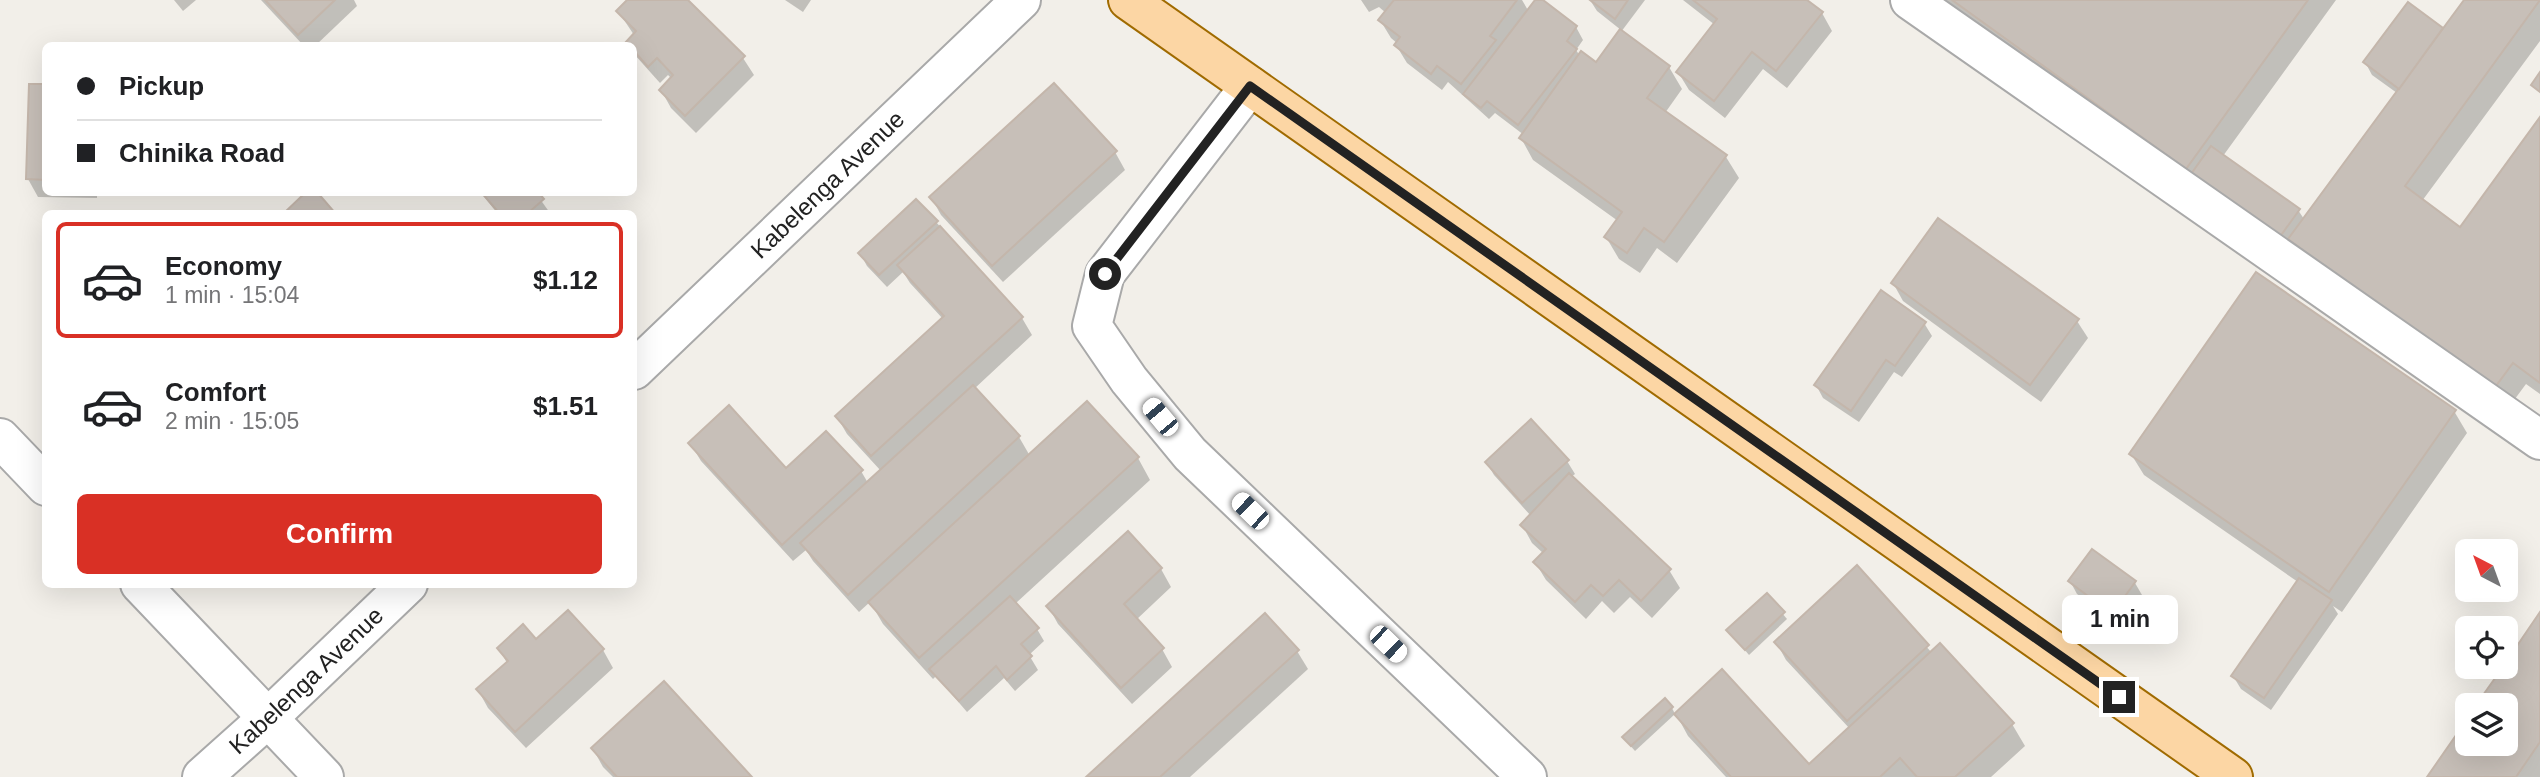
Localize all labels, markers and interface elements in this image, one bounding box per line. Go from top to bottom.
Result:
text: Pickup [119,71,204,101]
street label: Kabelenga Avenue [745,105,909,264]
text: Chinika Road [119,138,285,168]
icon: car [81,249,144,312]
text: Economy [165,251,282,281]
route start [1089,258,1121,290]
text: $1.12 [533,265,598,295]
text: 1 min · 15:04 [165,282,299,308]
icon: car [81,375,144,438]
text: Comfort [165,377,266,407]
text: $1.51 [533,391,598,421]
car [1139,394,1182,440]
text: 2 min · 15:05 [165,408,299,434]
car [1228,489,1273,533]
button: Confirm [77,494,602,574]
north arrow [2455,539,2518,602]
map controls [2455,539,2518,756]
callout: 1 min [2061,596,2177,644]
street label: Kabelenga Avenue [224,601,388,759]
text: 1 min [2090,606,2150,632]
button: locate [2455,616,2518,679]
car [1366,622,1411,666]
route end [2103,681,2135,713]
button: layers [2455,693,2518,756]

